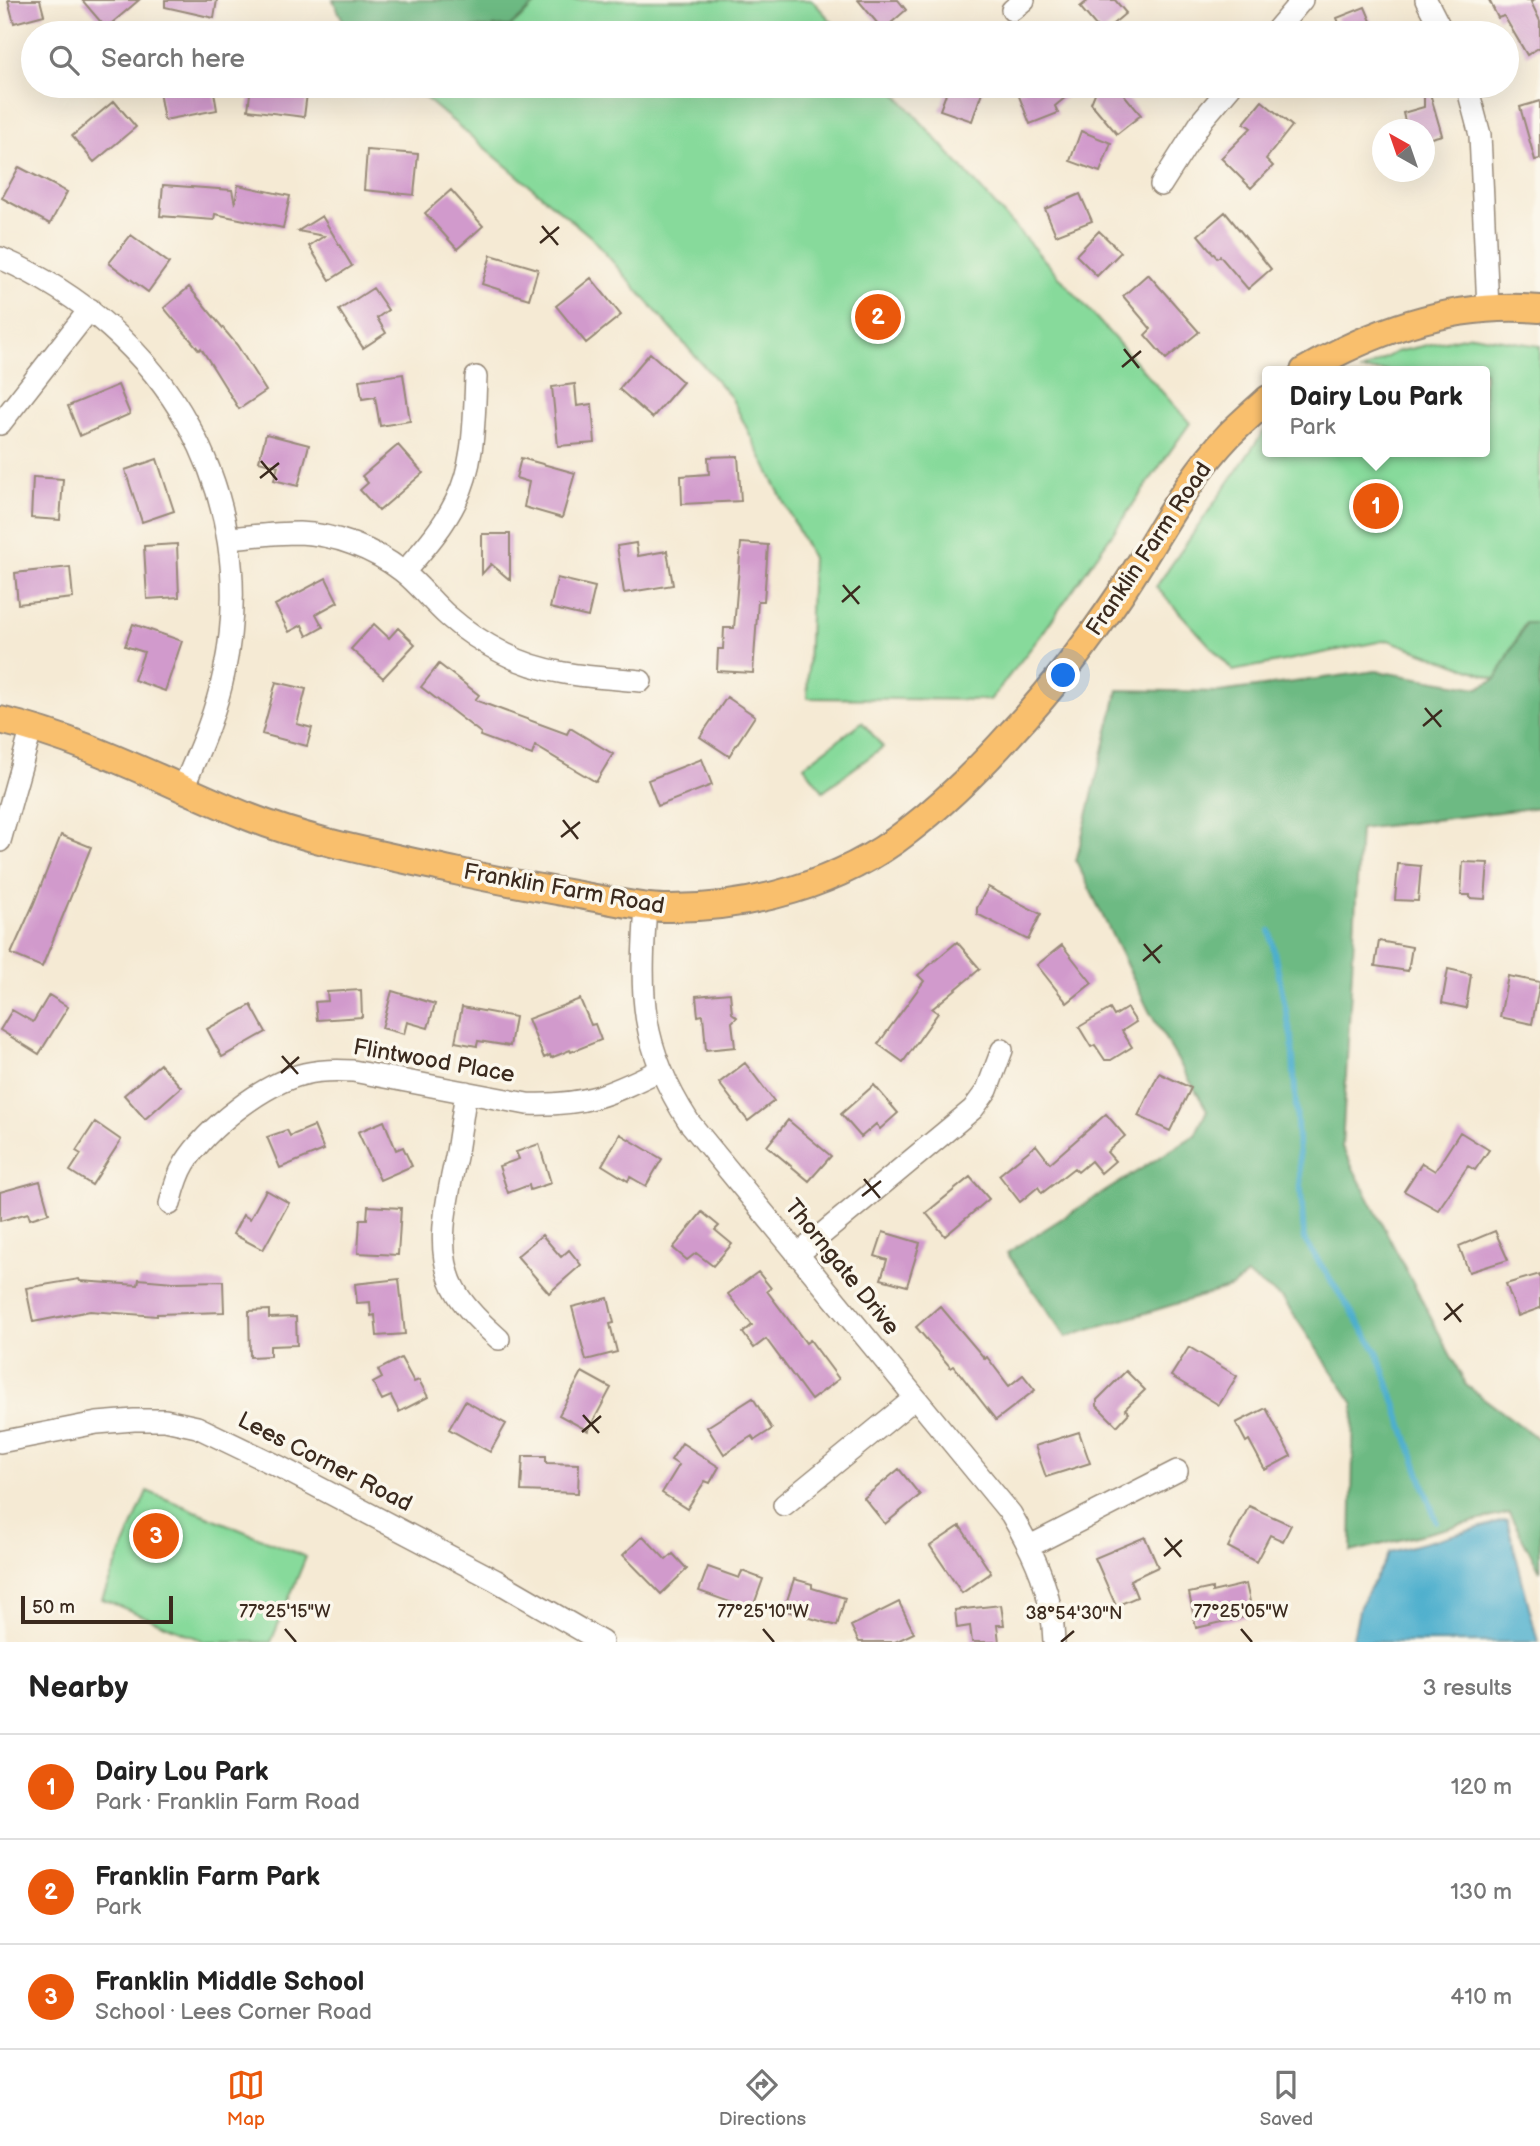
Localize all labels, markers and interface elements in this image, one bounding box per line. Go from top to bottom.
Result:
search box [21,21,1519,98]
icon: search [45,41,83,79]
text: Search here [101,44,245,75]
north arrow [1372,119,1435,182]
pin: 2 [855,291,901,343]
popup [1262,366,1490,457]
text: Dairy Lou Park [1289,382,1463,413]
text: Park [1289,413,1335,441]
street label: Franklin Farm Road [1080,457,1218,641]
pin: 1 [1353,480,1399,532]
your location [1046,658,1080,692]
street label: Franklin Farm Road [461,858,667,920]
street label: Flintwood Place [351,1033,517,1089]
street label: Thorngate Drive [779,1193,905,1341]
street label: Lees Corner Road [233,1406,417,1518]
pin: 3 [133,1510,179,1562]
scale bar [21,1593,173,1625]
text: 50 m [32,1596,75,1619]
text: 77°25'15"W [239,1601,331,1622]
text: 77°25'10"W [717,1601,809,1622]
text: 77°25'05"W [1194,1601,1289,1622]
text: 38°54'30"N [1025,1603,1123,1624]
text: Nearby [28,1670,128,1706]
text: 3 results [1423,1674,1512,1702]
text: Dairy Lou Park [95,1757,268,1788]
text: 1 [46,1773,56,1801]
text: 120 m [1451,1773,1512,1801]
text: Park · Franklin Farm Road [95,1788,360,1816]
text: Franklin Farm Park [95,1862,320,1893]
text: 2 [44,1878,58,1906]
text: 130 m [1450,1878,1512,1906]
text: Park [95,1893,141,1921]
text: Franklin Middle School [95,1967,364,1998]
text: 3 [44,1983,58,2011]
text: 410 m [1450,1983,1512,2011]
text: School · Lees Corner Road [95,1998,372,2026]
tab: Map [227,2066,265,2131]
tab: Directions [719,2066,806,2131]
tab: Saved [1260,2066,1313,2131]

